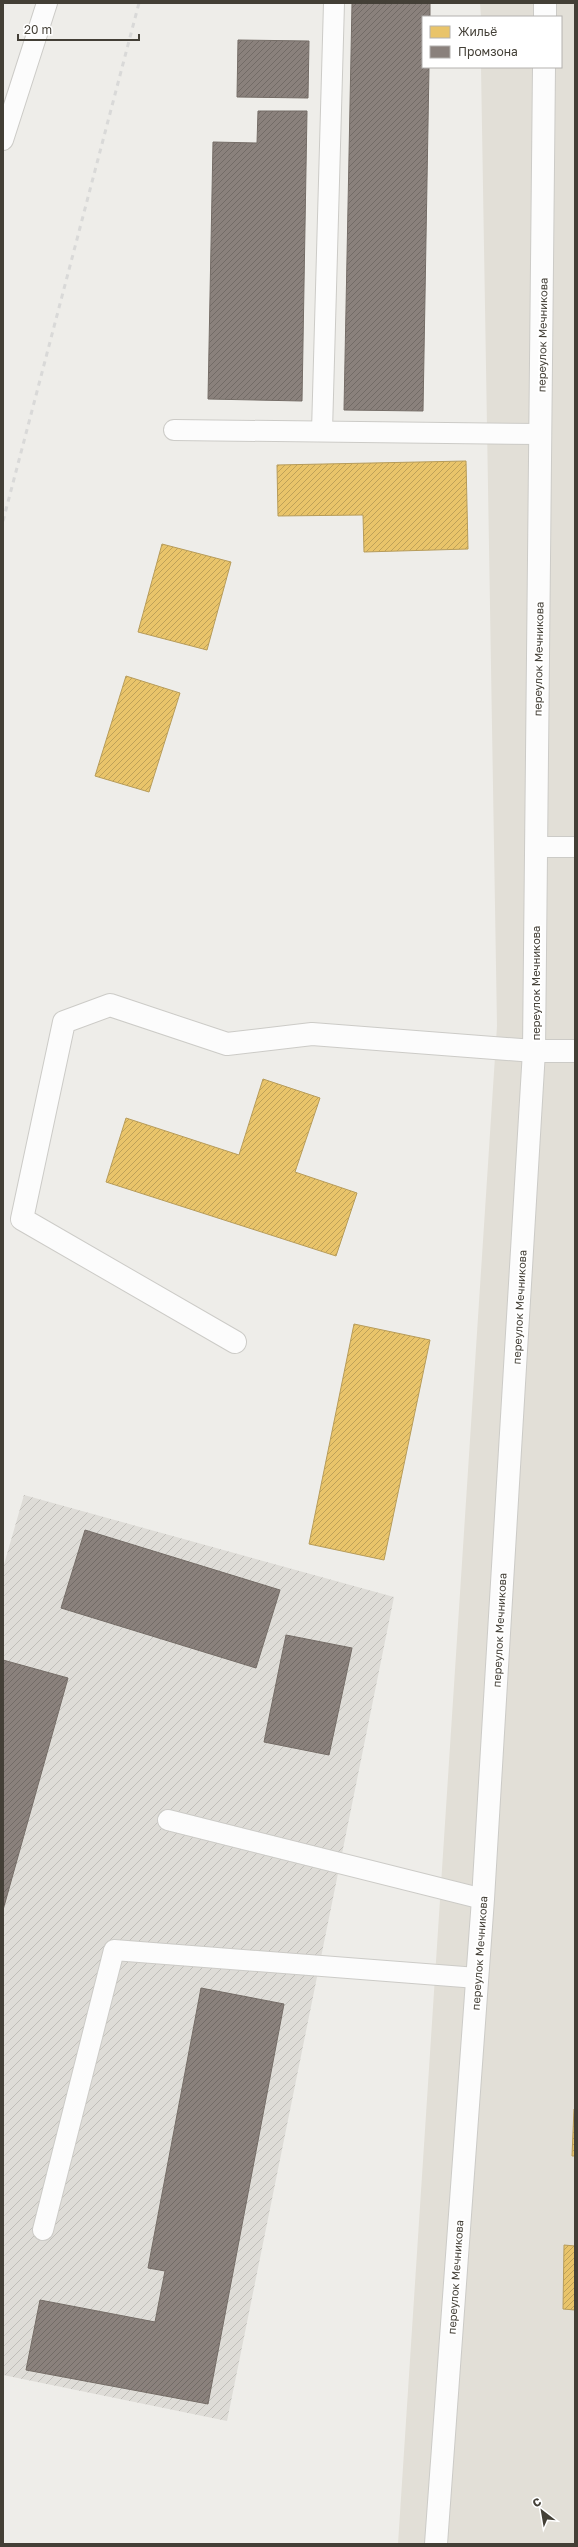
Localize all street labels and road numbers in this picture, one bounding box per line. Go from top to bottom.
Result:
street label: переулок Мечникова [535,278,549,392]
street label: переулок Мечникова [531,602,545,716]
street label: переулок Мечникова [529,926,542,1040]
street label: переулок Мечникова [510,1250,528,1364]
street label: переулок Мечникова [490,1573,508,1687]
street label: переулок Мечникова [469,1895,489,2011]
street label: переулок Мечникова [445,2219,465,2335]

